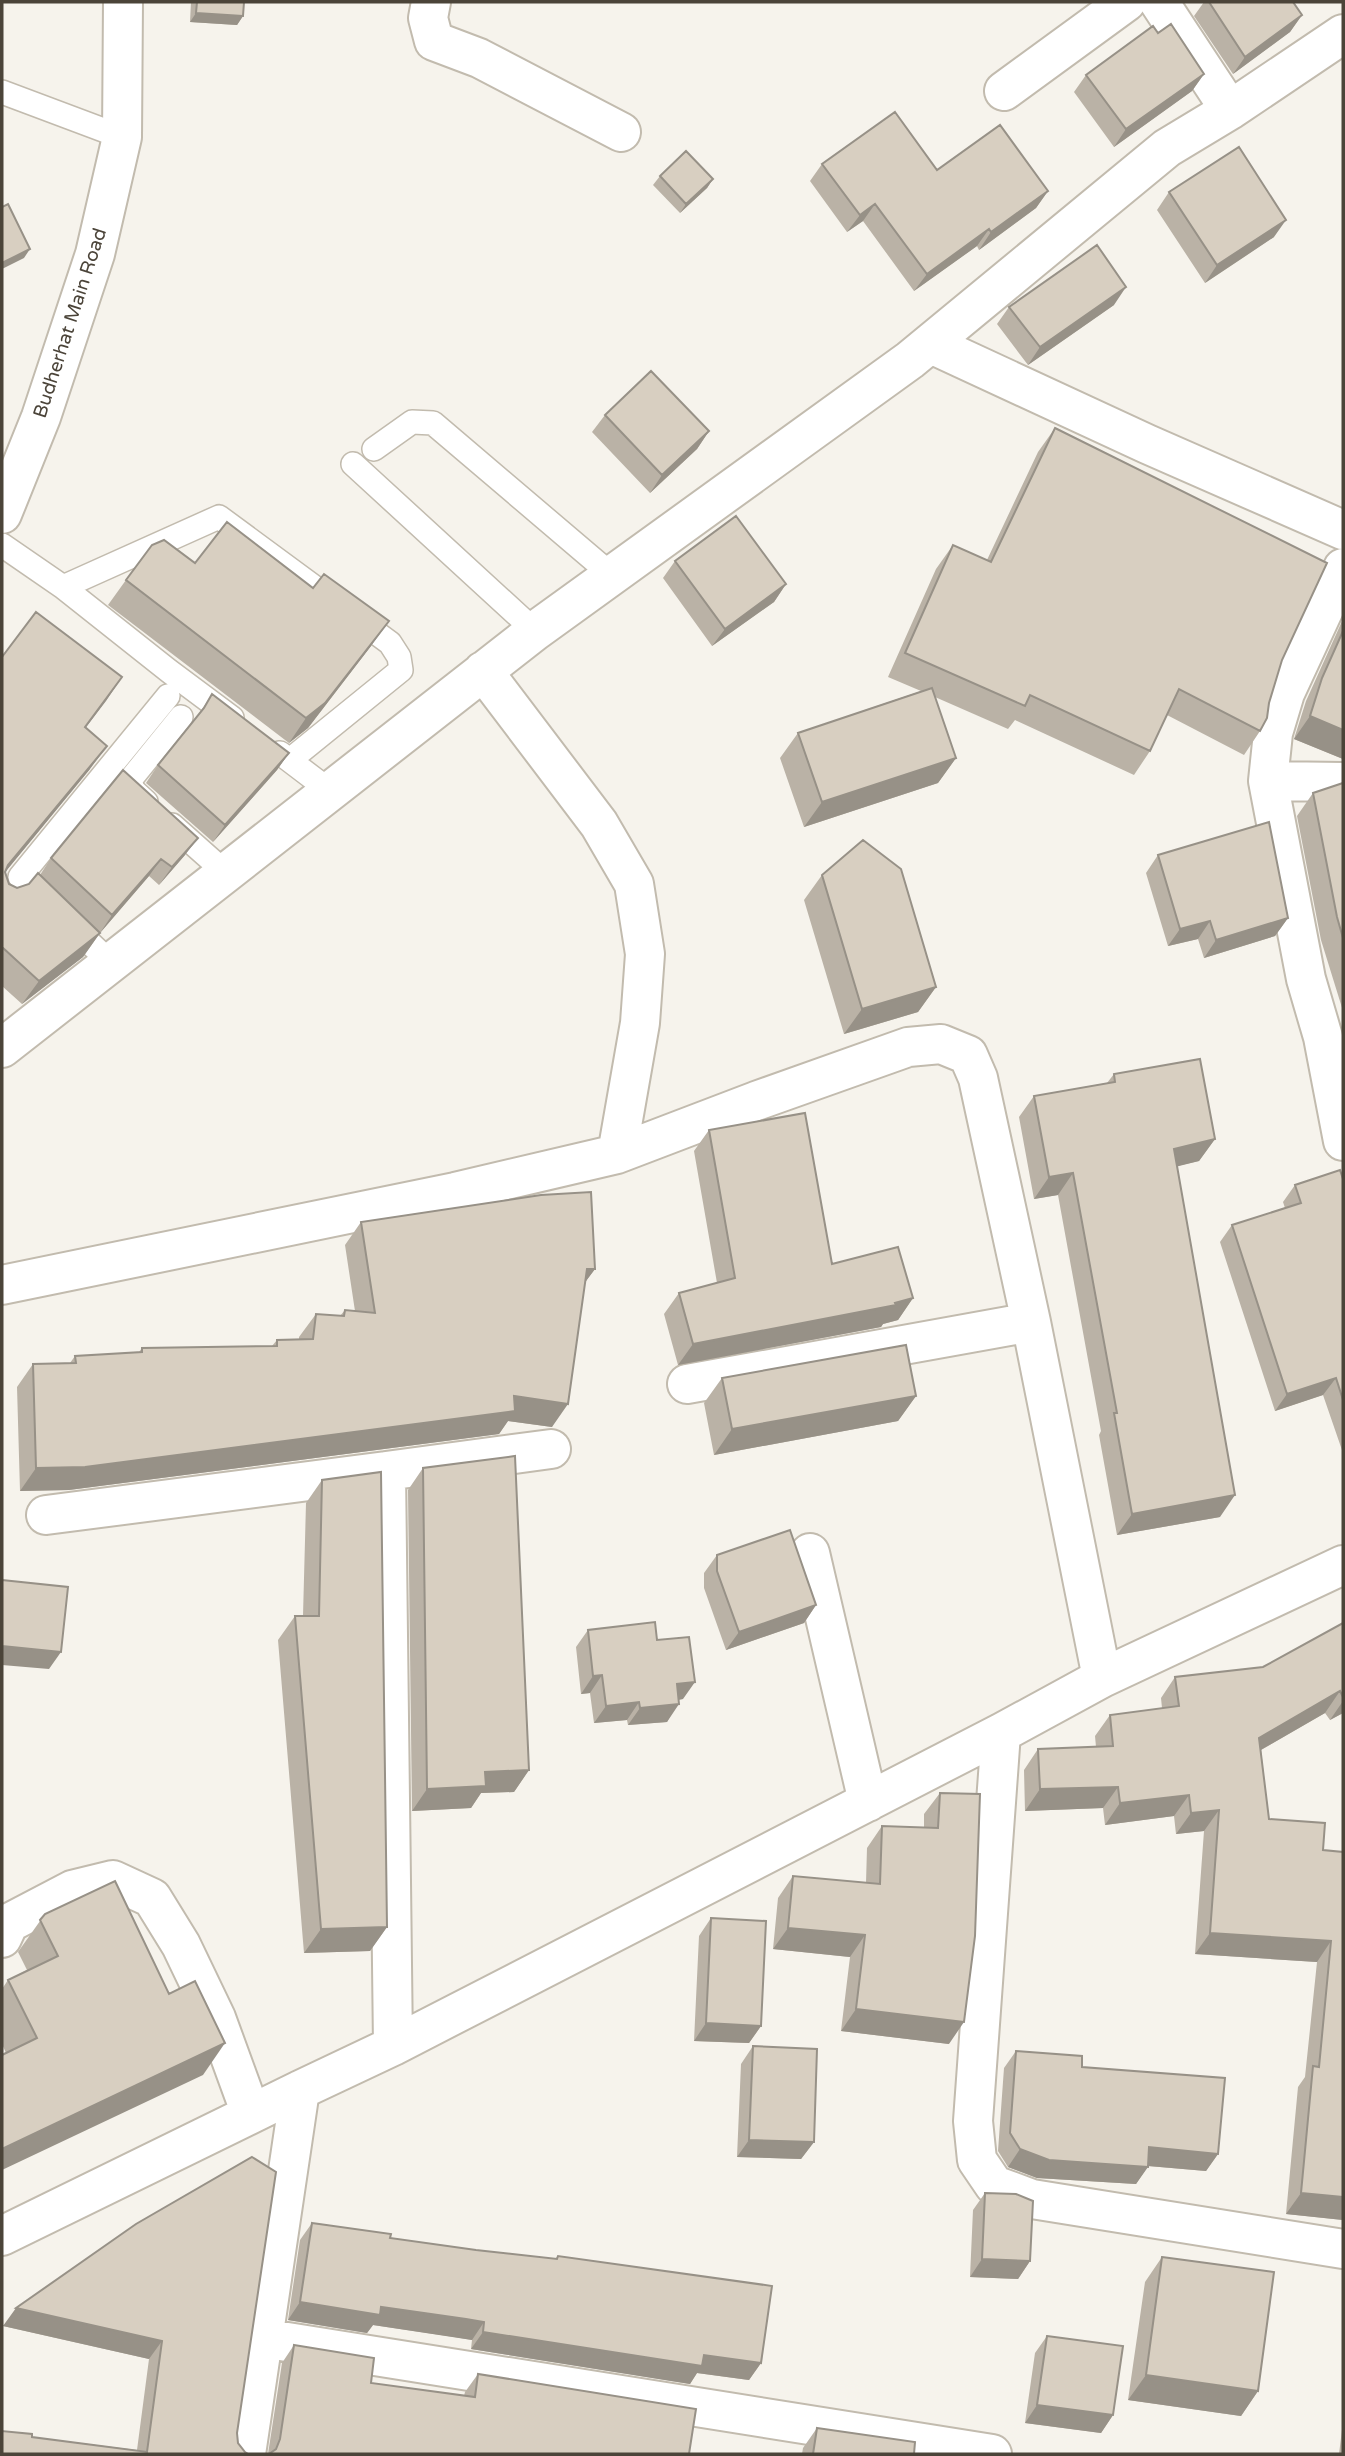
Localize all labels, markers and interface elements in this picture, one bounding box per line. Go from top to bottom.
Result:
street label: Budherhat Main Road [29,225,111,421]

